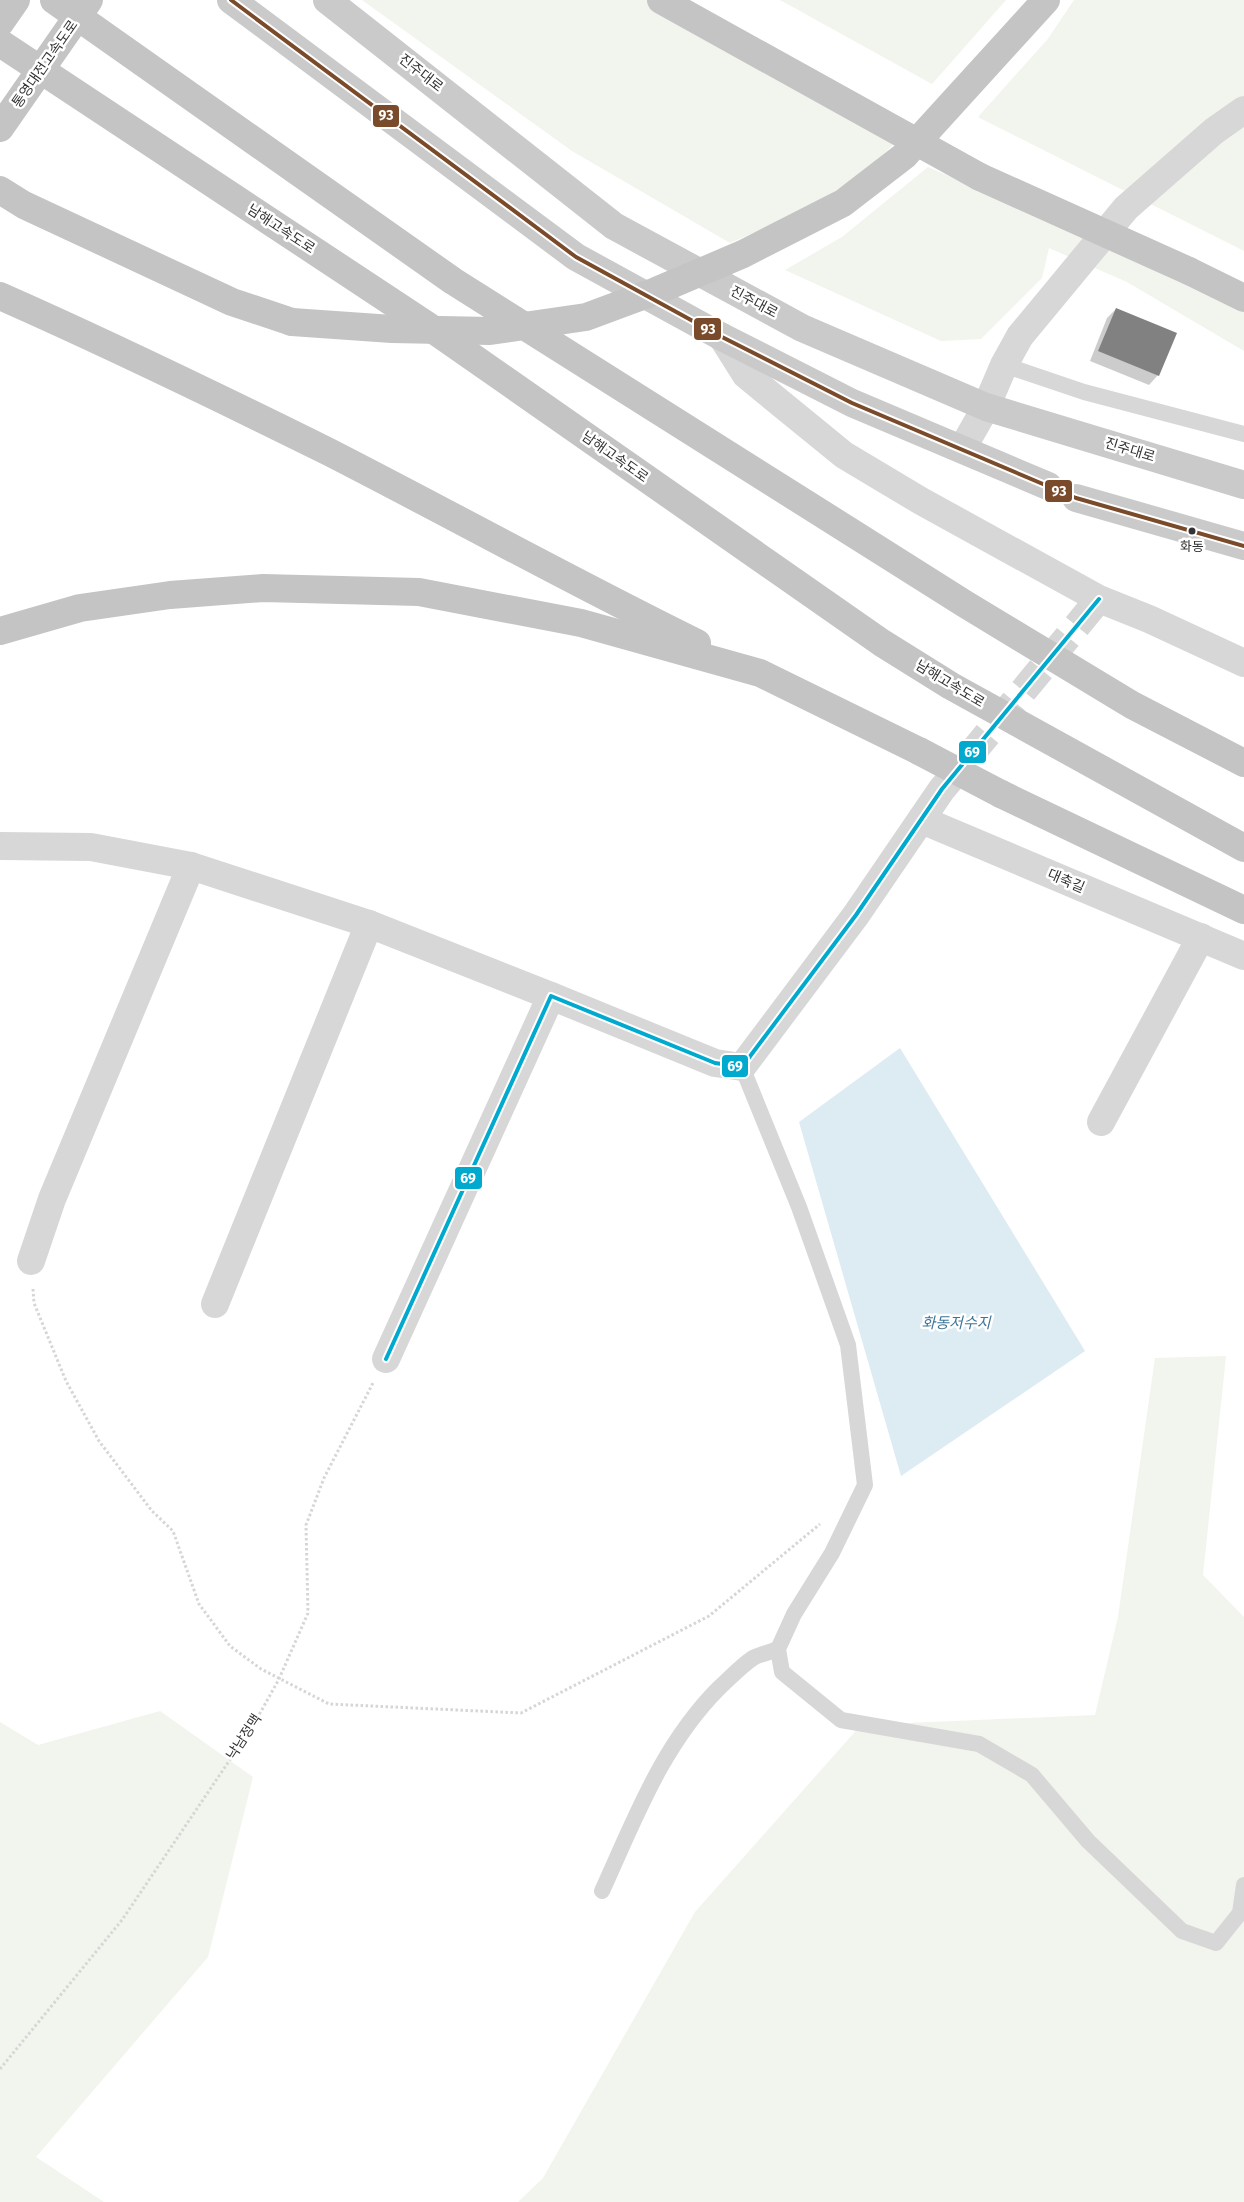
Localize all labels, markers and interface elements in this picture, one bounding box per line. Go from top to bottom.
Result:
street label: 통영대전고속도로 [8,17,82,111]
street label: 진주대로 [395,50,447,96]
line badge: 93 [372,104,400,128]
text: 93 [379,107,393,124]
street label: 남해고속도로 [244,201,318,257]
street label: 진주대로 [727,282,781,322]
line badge: 93 [693,317,722,341]
text: 93 [701,321,715,338]
street label: 남해고속도로 [578,428,652,486]
street label: 진주대로 [1103,434,1157,466]
line badge: 93 [1044,479,1073,503]
text: 93 [1052,483,1066,500]
marker: 화동 [1187,526,1197,536]
place label: 화동 [1180,539,1204,554]
street label: 남해고속도로 [913,657,988,711]
line badge: 69 [958,740,987,764]
text: 69 [964,744,980,761]
street label: 대축길 [1045,866,1087,896]
line badge: 69 [721,1054,749,1078]
text: 69 [727,1058,743,1075]
line badge: 69 [454,1166,483,1190]
text: 69 [460,1170,476,1187]
water label: 화동저수지 [921,1314,992,1332]
street label: 낙남정맥 [223,1711,265,1763]

